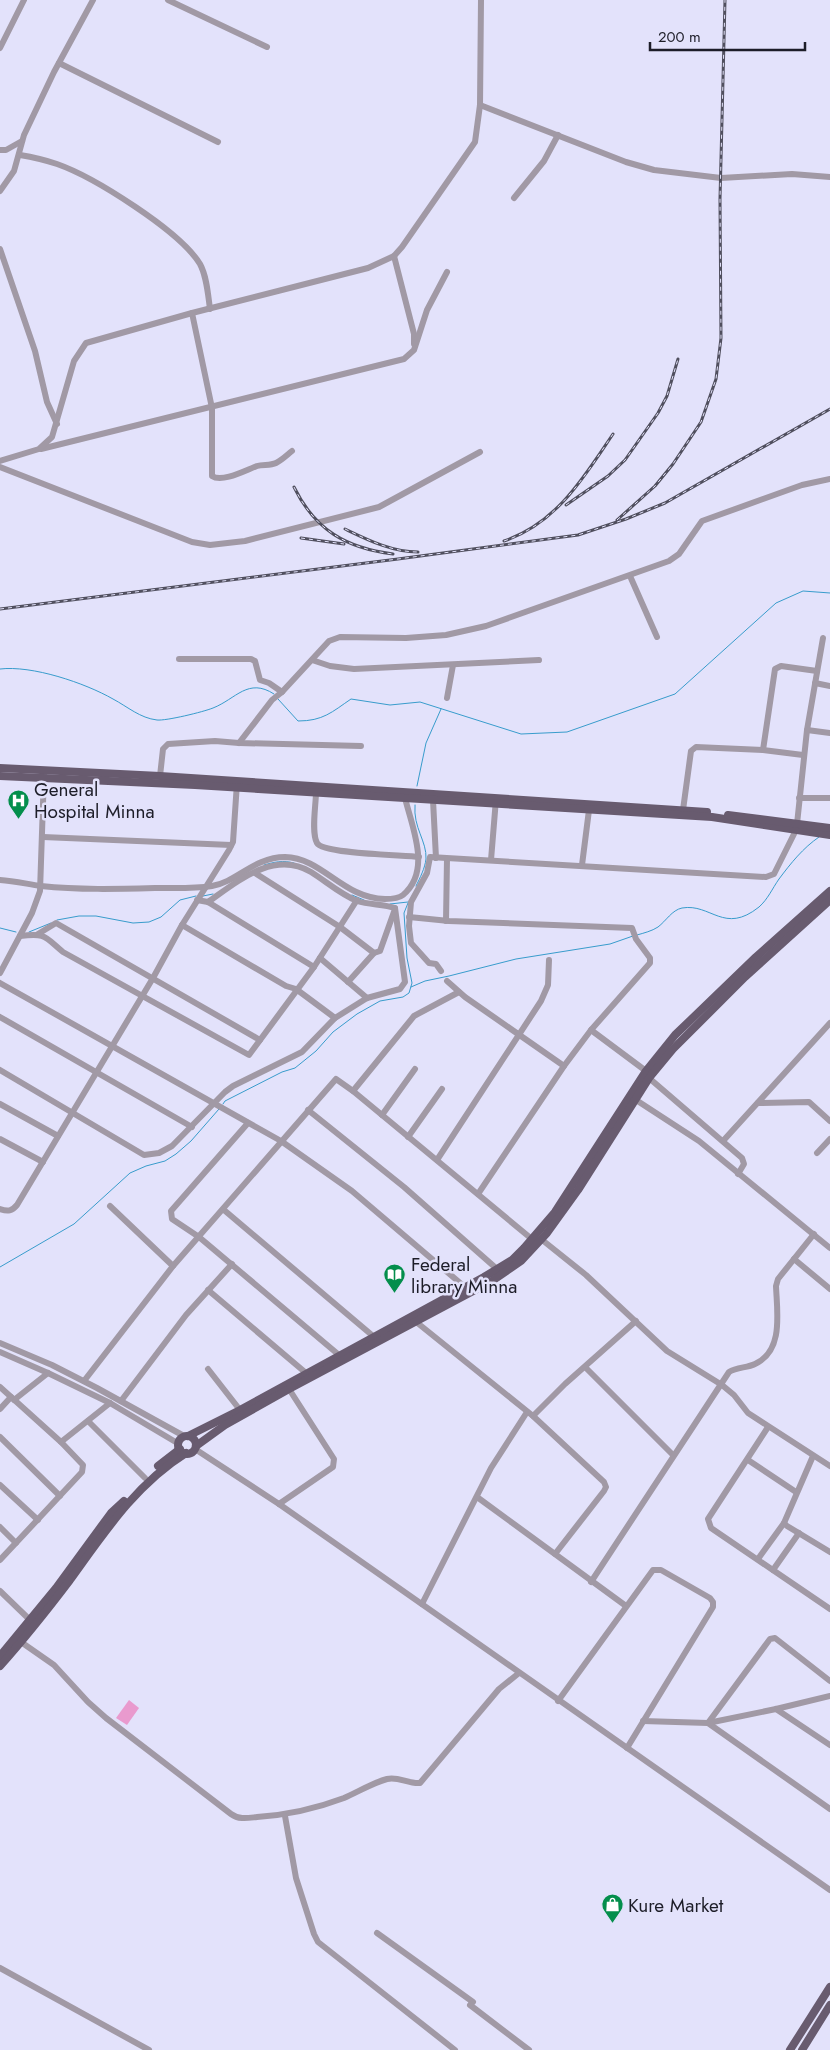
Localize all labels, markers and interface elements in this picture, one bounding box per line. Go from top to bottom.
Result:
scale bar [650,20,805,52]
text: 200 m [658,26,701,48]
place label: General Hospital Minna [34,776,155,825]
hospital icon: General Hospital Minna [6,788,30,819]
place label: Federal library Minna [411,1251,517,1300]
library icon: Federal library Minna [383,1263,407,1294]
place label: Kure Market [628,1892,724,1919]
shop icon: Kure Market [600,1893,624,1924]

